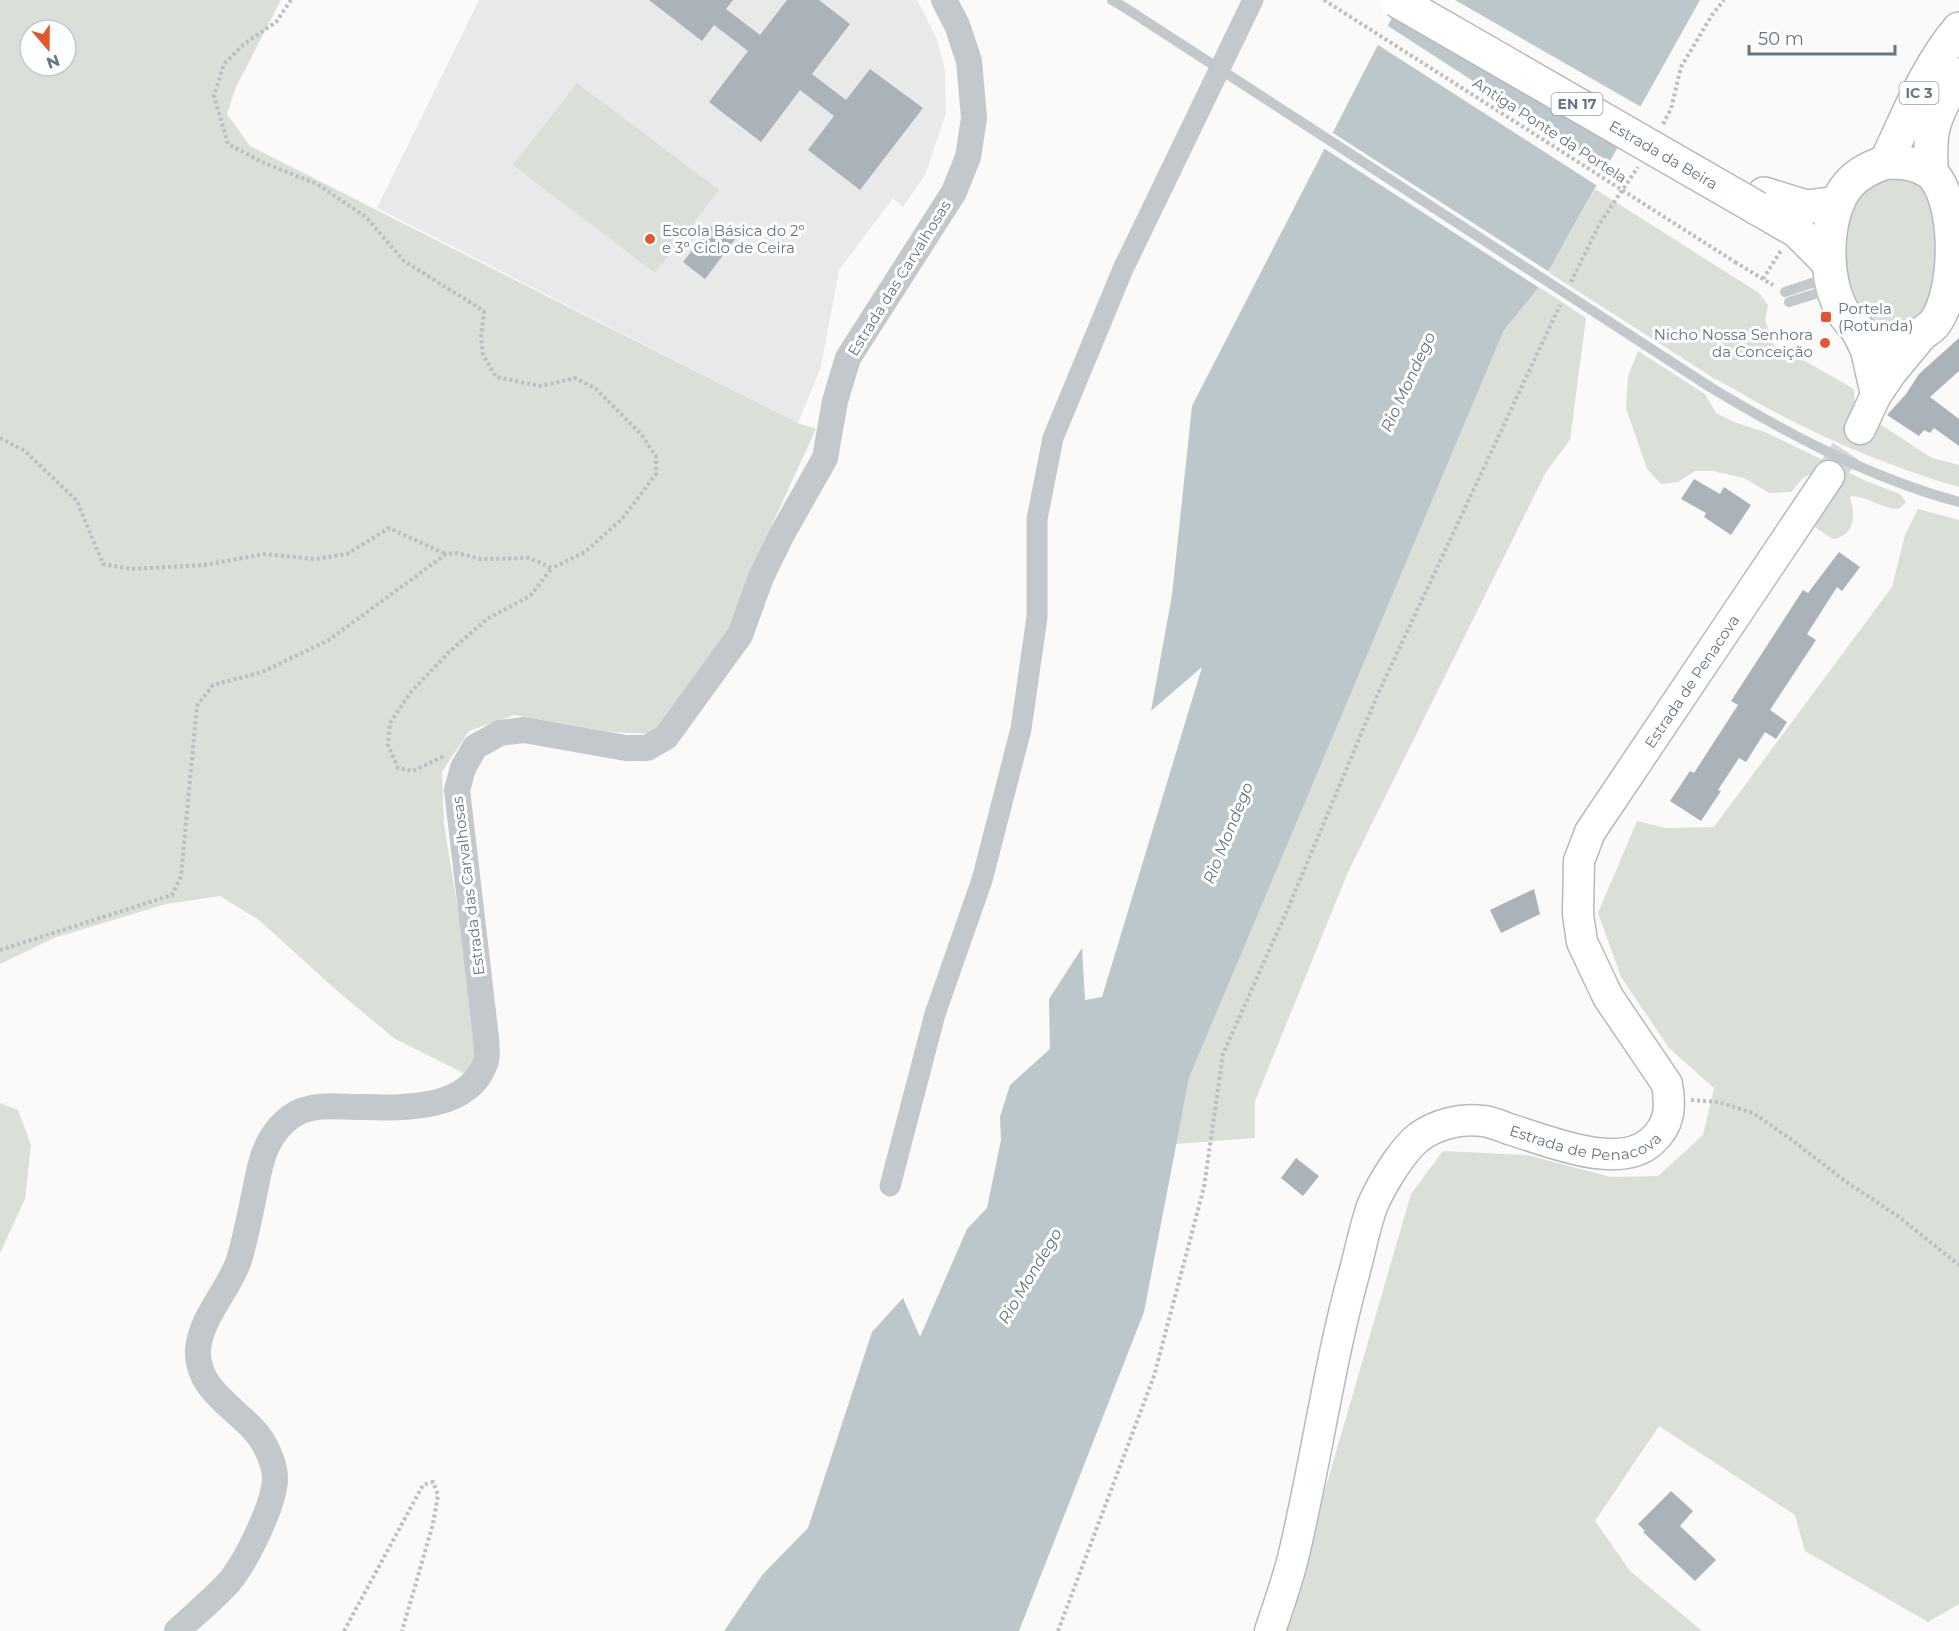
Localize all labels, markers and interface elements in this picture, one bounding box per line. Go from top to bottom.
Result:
north arrow [18,18,78,78]
scale bar [1749,18,1894,56]
text: 50 m [1758,28,1804,50]
text: N [44,50,62,73]
street label: Antiga Ponte da Portela [1469,73,1631,187]
road number: IC 3 [1900,82,1938,104]
road number: EN 17 [1552,93,1602,115]
street label: Estrada da Beira [1606,116,1721,193]
street label: Estrada das Carvalhosas [843,197,955,359]
place label: Escola Básica do 2º e 3º Ciclo de Ceira [662,221,805,257]
marker: Escola Básica do 2º e 3º Ciclo de Ceira [643,232,657,246]
place label: Portela (Rotunda) [1838,299,1913,335]
marker: Portela (Rotunda) [1819,310,1833,324]
place label: Nicho Nossa Senhora da Conceição [1654,325,1813,361]
water label: Rio Mondego [1377,329,1439,435]
marker: Nicho Nossa Senhora da Conceição [1818,336,1832,350]
street label: Estrada de Penacova [1640,611,1743,751]
water label: Rio Mondego [1199,779,1257,887]
street label: Estrada das Carvalhosas [448,795,488,977]
street label: Estrada de Penacova [1505,1118,1661,1138]
text: Estrada de Penacova [1507,1120,1665,1164]
water label: Rio Mondego [994,1225,1066,1327]

